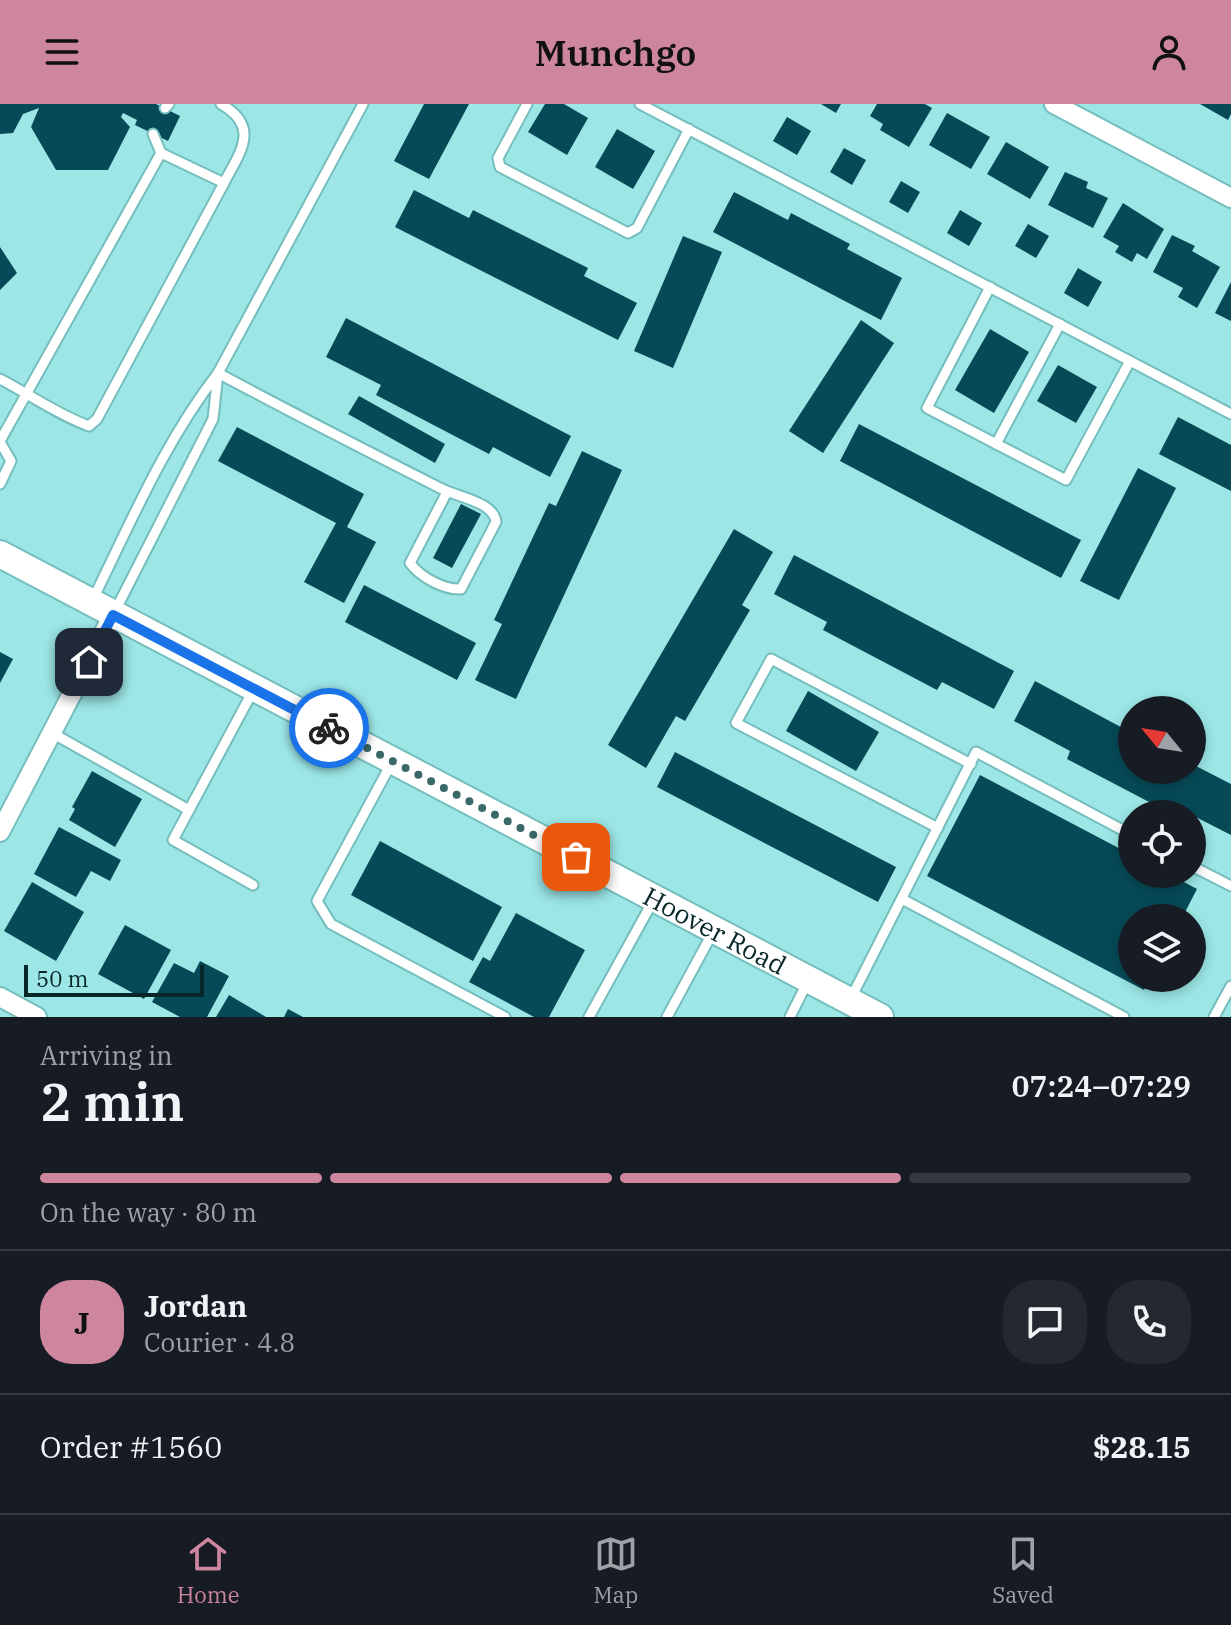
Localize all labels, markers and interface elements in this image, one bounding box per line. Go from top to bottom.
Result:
text: Munchgo [535,29,696,76]
icon: menu [40,30,84,74]
icon: person [1147,30,1191,74]
pin [55,628,123,696]
icon: home [67,640,111,684]
courier [289,688,369,768]
north arrow [1118,696,1206,784]
map controls [1118,696,1206,992]
icon: bike [307,706,351,750]
button: locate [1118,800,1206,888]
pin [542,823,610,891]
icon: bag [554,835,598,879]
street label: Hoover Road [638,879,792,982]
button: layers [1118,904,1206,992]
scale bar [24,961,204,997]
text: 50 m [36,964,88,993]
text: Arriving in [40,1038,173,1072]
text: 07:24–07:29 [1011,1066,1191,1105]
text: 2 min [40,1068,185,1135]
text: On the way · 80 m [40,1195,257,1229]
button: chat [1003,1280,1087,1364]
button: phone [1107,1280,1191,1364]
text: Jordan [144,1286,247,1325]
text: J [74,1303,90,1342]
text: Courier · 4.8 [144,1325,295,1359]
text: Order #1560 [40,1427,222,1466]
text: $28.15 [1093,1427,1191,1466]
tab: Home [177,1532,240,1609]
tab: Map [594,1532,638,1609]
tab: Saved [992,1532,1054,1609]

